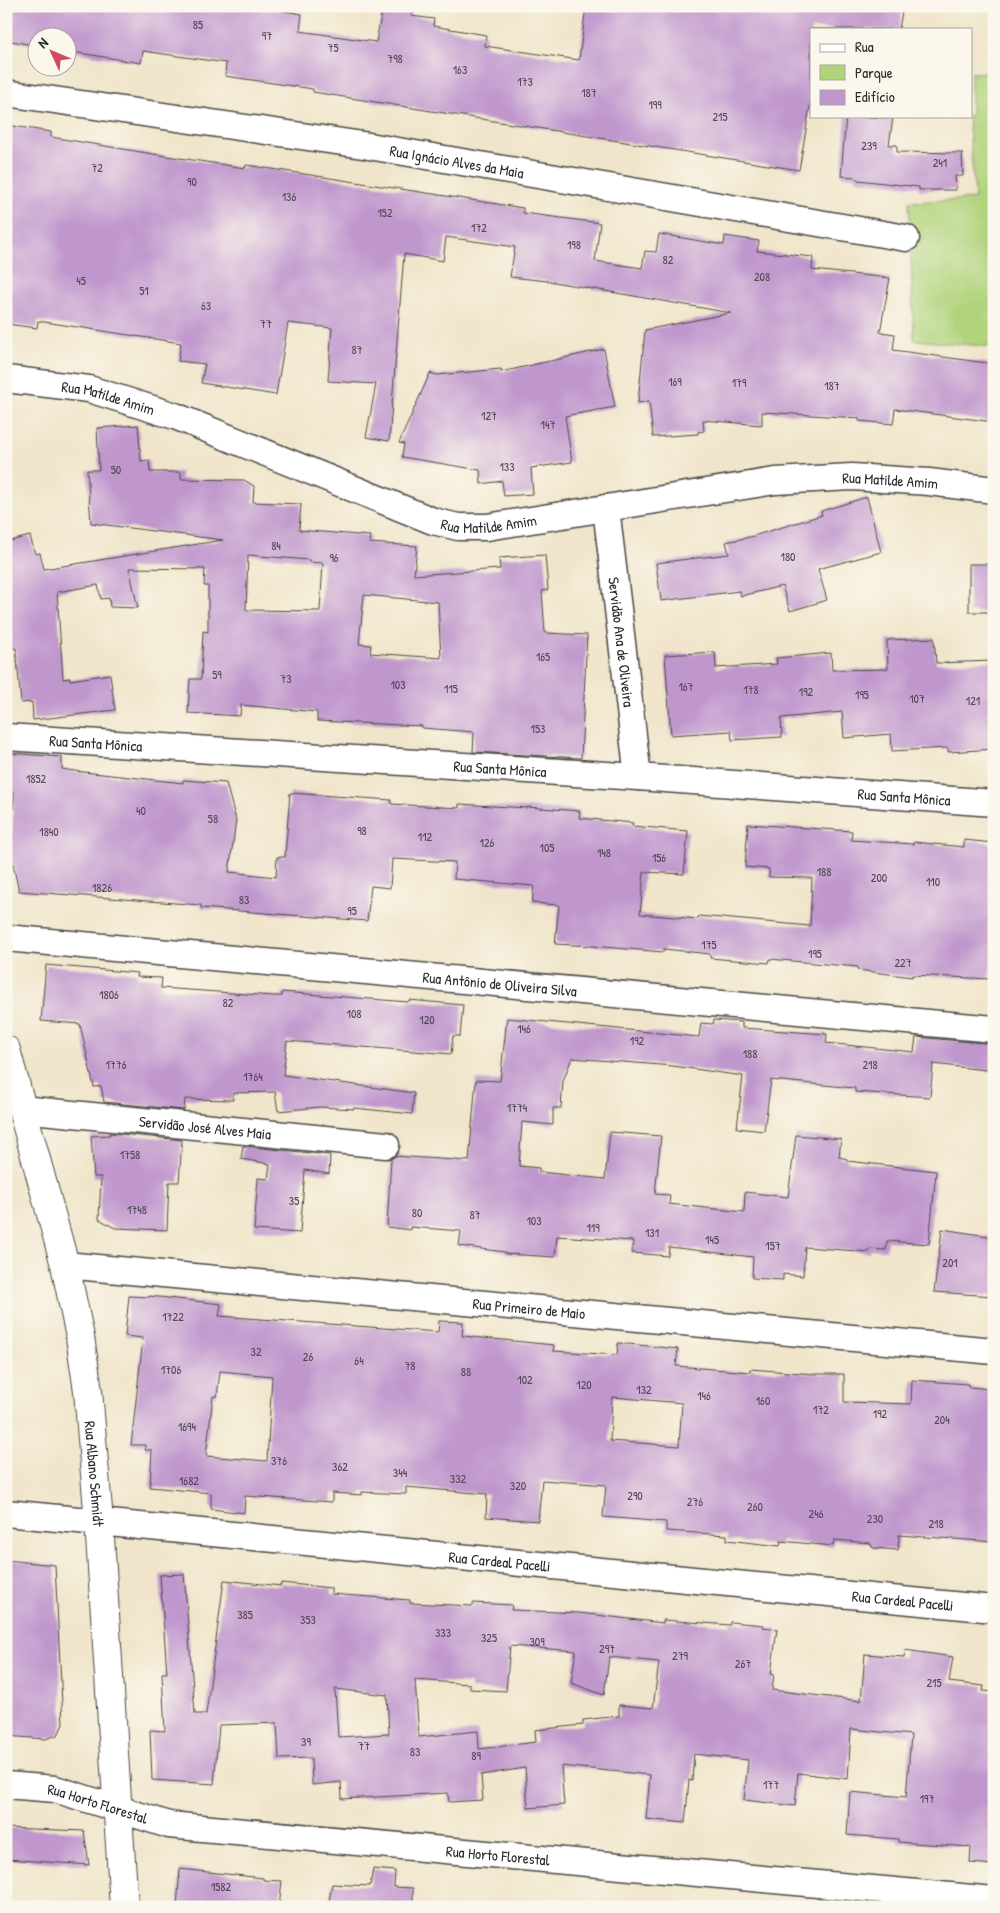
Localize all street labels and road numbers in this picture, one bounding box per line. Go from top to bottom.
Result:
street label: Rua Ignácio Alves da Maia [388,139,526,183]
street label: Rua Matilde Amim [60,375,157,419]
street label: Rua Matilde Amim [842,466,939,494]
street label: Rua Matilde Amim [439,509,538,538]
street label: Servidão Ana de Oliveira [604,576,640,708]
street label: Rua Santa Mônica [49,729,143,756]
street label: Rua Santa Mônica [453,755,547,782]
street label: Rua Santa Mônica [857,783,951,810]
street label: Rua Antônio de Oliveira Silva [422,966,578,1001]
street label: Servidão José Alves Maia [138,1110,272,1144]
street label: Rua Primeiro de Maio [472,1292,586,1324]
street label: Rua Albano Schmidt [80,1420,110,1528]
street label: Rua Cardeal Pacelli [448,1546,551,1576]
street label: Rua Cardeal Pacelli [851,1585,955,1616]
street label: Rua Horto Florestal [47,1778,151,1828]
street label: Rua Horto Florestal [445,1840,551,1870]

